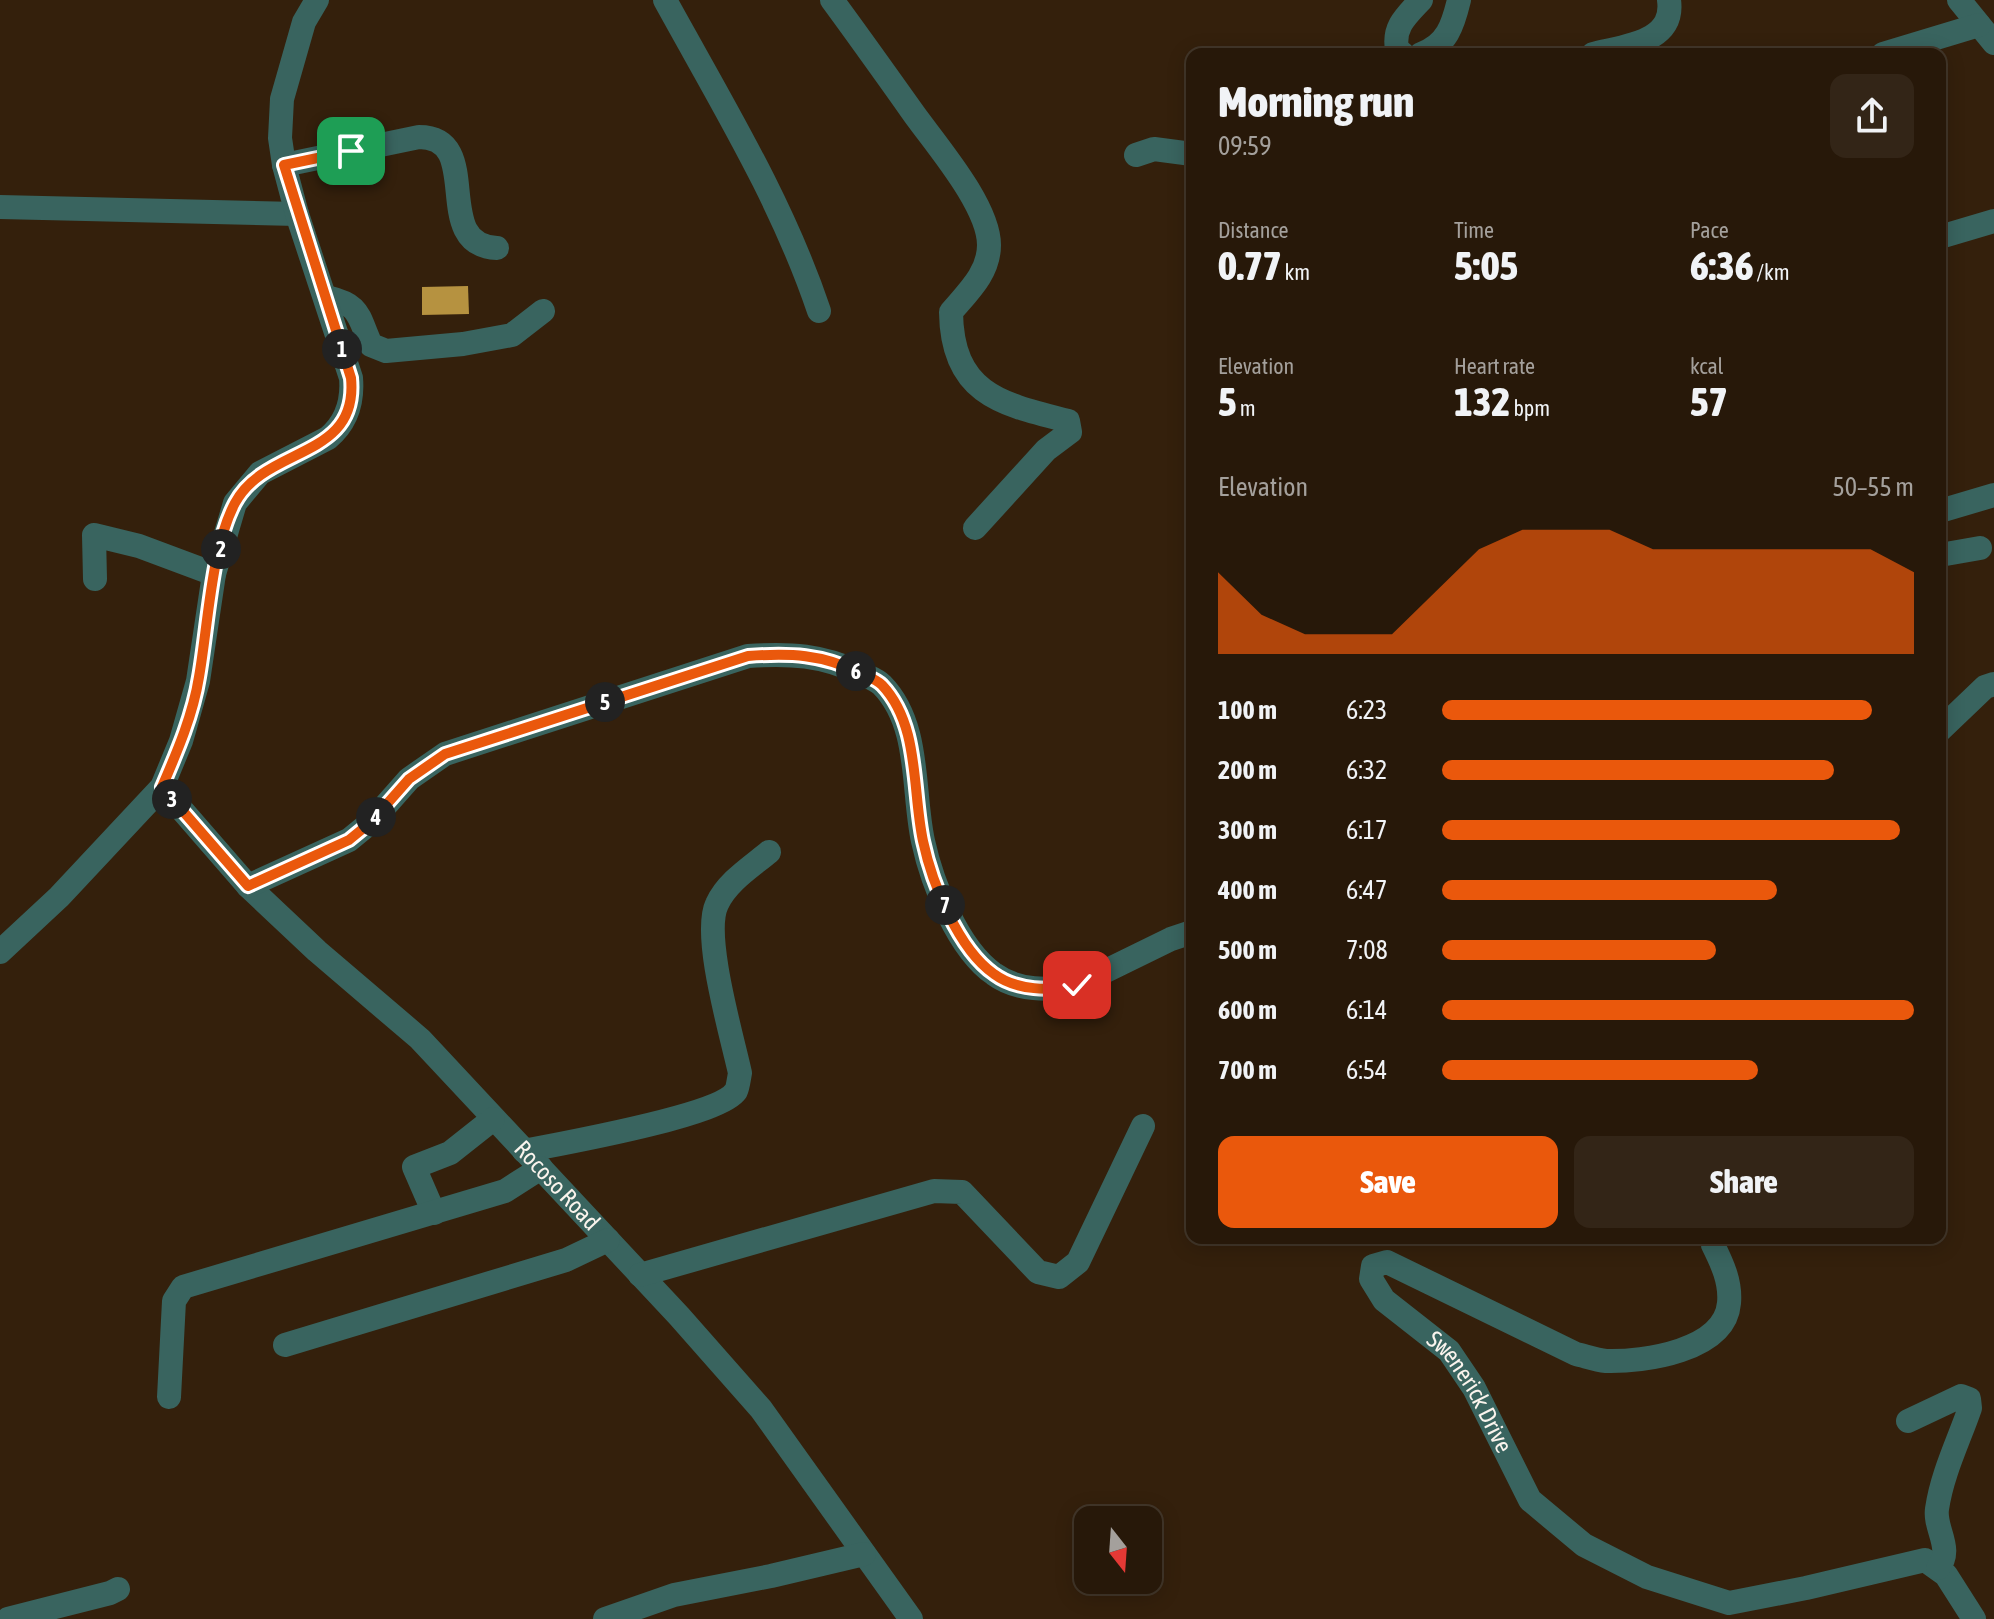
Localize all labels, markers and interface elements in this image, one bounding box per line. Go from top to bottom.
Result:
button: share [1830,74,1914,158]
text: Morning run [1218,76,1414,126]
pin [317,117,385,185]
icon: arrive [329,129,373,173]
text: 09:59 [1218,131,1272,161]
text: Distance [1218,217,1289,243]
text: Time [1454,217,1494,243]
text: Pace [1690,217,1729,243]
text: 0.77 [1218,243,1282,288]
text: 5:05 [1454,243,1518,288]
text: 6:36 [1690,243,1754,288]
text: km [1282,259,1310,285]
text: /km [1754,259,1790,285]
pin: 1 [322,329,362,369]
text: 1 [337,336,347,362]
text: Elevation [1218,353,1294,379]
text: Heart rate [1454,353,1535,379]
text: kcal [1690,353,1723,379]
text: 5 [1218,379,1237,424]
text: 132 [1454,379,1510,424]
text: 57 [1690,379,1728,424]
text: m [1237,395,1256,421]
text: bpm [1510,395,1550,421]
text: Elevation [1218,472,1308,502]
text: 50–55 m [1832,472,1914,502]
pin: 2 [201,529,241,569]
text: 2 [216,536,226,562]
pin: 6 [836,651,876,691]
text: 6 [851,658,861,684]
pin: 5 [585,682,625,722]
text: 5 [600,689,610,715]
text: 100 m [1218,695,1277,725]
text: 6:23 [1346,695,1387,725]
text: 200 m [1218,755,1277,785]
text: 6:32 [1346,755,1387,785]
pin: 3 [152,779,192,819]
text: 3 [167,786,177,812]
pin: 4 [356,797,396,837]
text: 4 [371,804,381,830]
text: 300 m [1218,815,1277,845]
text: 6:17 [1346,815,1387,845]
text: 400 m [1218,875,1277,905]
text: 6:47 [1346,875,1387,905]
pin: 7 [925,885,965,925]
text: 7 [940,892,950,918]
text: 500 m [1218,935,1277,965]
text: 7:08 [1346,935,1388,965]
pin [1043,951,1111,1019]
icon: check [1055,963,1099,1007]
text: 600 m [1218,995,1277,1025]
text: 6:14 [1346,995,1387,1025]
text: 700 m [1218,1055,1277,1085]
text: 6:54 [1346,1055,1387,1085]
street label: Rocoso Road [509,1135,606,1235]
button: Save [1218,1136,1558,1228]
button: Share [1574,1136,1914,1228]
street label: Swenerick Drive [1422,1325,1518,1457]
north arrow [1074,1506,1162,1594]
map controls [1074,1506,1162,1594]

